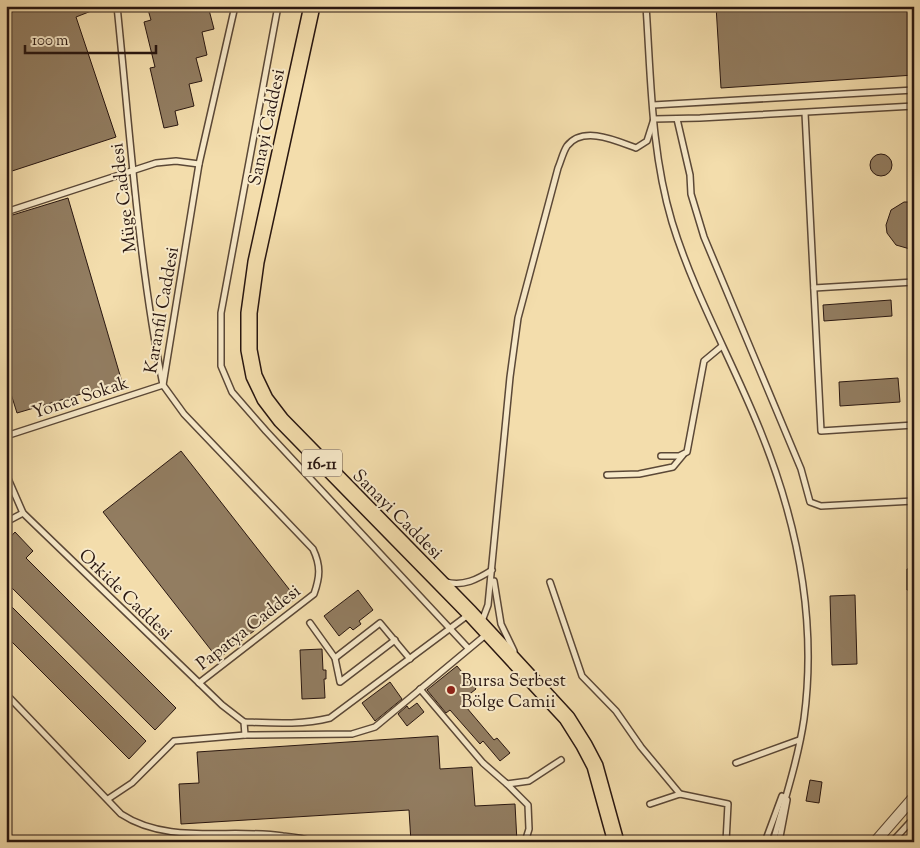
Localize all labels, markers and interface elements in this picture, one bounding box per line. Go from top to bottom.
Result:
scale bar [25,22,156,54]
text: 100 m [32,31,69,52]
street label: Sanayi Caddesi [243,67,293,188]
street label: Müge Caddesi [105,141,145,254]
street label: Karanfil Caddesi [139,245,187,376]
street label: Yonca Sokak [29,371,132,427]
road number: 16-11 [302,449,342,476]
street label: Sanayi Caddesi [346,464,448,566]
street label: Orkide Caddesi [72,544,177,647]
street label: Papatya Caddesi [191,579,307,678]
place label: Bursa Serbest Bölge Camii [461,669,566,716]
marker: Bursa Serbest Bölge Camii [445,684,457,696]

